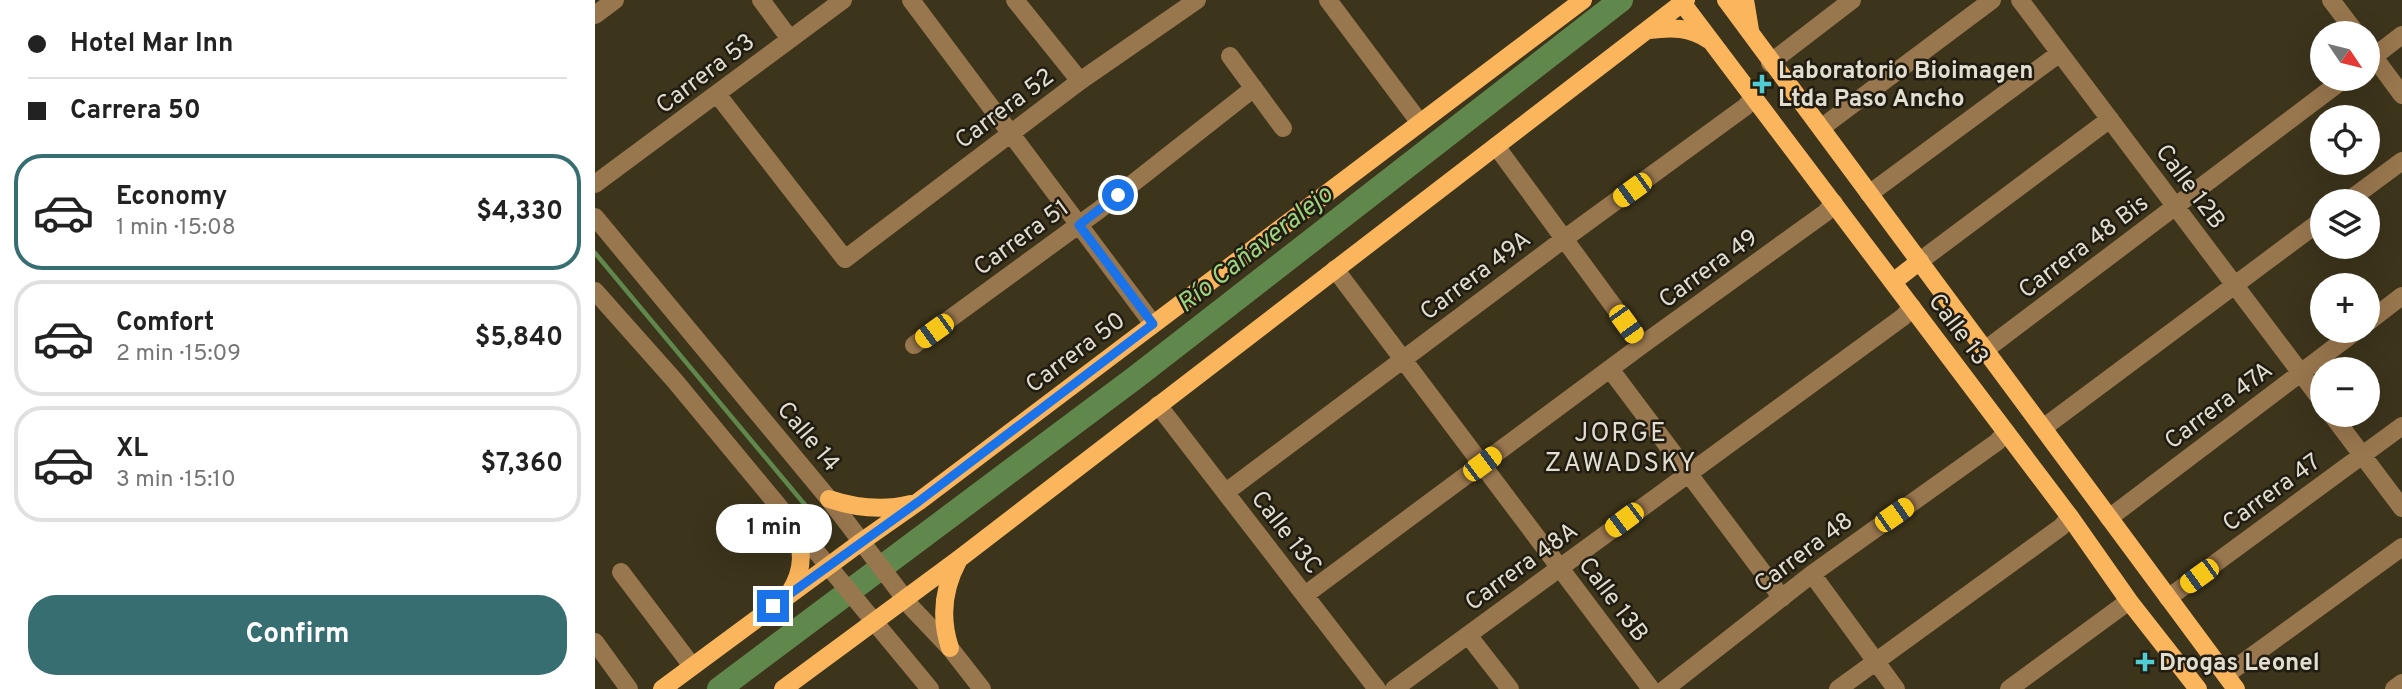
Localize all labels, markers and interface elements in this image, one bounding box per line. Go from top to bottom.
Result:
north arrow [2310,21,2380,91]
map controls [2310,21,2380,427]
text: Hotel Mar Inn [70,28,234,61]
street label: Carrera 53 [651,28,762,121]
place label: Laboratorio Bioimagen Ltda Paso Ancho [1778,57,2034,115]
street label: Carrera 52 [950,63,1061,157]
marker: Laboratorio Bioimagen Ltda Paso Ancho [1752,74,1772,94]
text: Carrera 50 [70,95,201,128]
button: locate [2310,105,2380,175]
street label: Calle 12B [2148,139,2231,236]
car [1609,169,1656,211]
route start [1102,179,1134,211]
water label: Río Cañaveralejo [1171,179,1340,321]
icon: car [32,181,95,244]
text: Economy [116,181,227,214]
street label: Carrera 48 Bis [2013,189,2155,306]
button: layers [2310,189,2380,259]
street label: Carrera 51 [969,194,1076,283]
text: $4,330 [476,196,563,229]
text: 1 min · 15:08 [116,214,236,243]
street label: Carrera 49 [1654,224,1765,316]
street label: Carrera 49A [1415,225,1538,328]
button: + [2310,273,2380,343]
street label: Calle 13 [1921,288,1994,372]
car [1606,301,1647,347]
street label: Carrera 50 [1020,306,1132,401]
icon: car [32,307,95,370]
text: Comfort [116,307,214,340]
car [911,310,958,352]
text: $5,840 [475,322,563,355]
text: 2 min · 15:09 [116,340,241,369]
street label: Carrera 47A [2159,356,2279,457]
button: − [2310,357,2380,427]
street label: Calle 14 [769,396,846,479]
district label: JORGE ZAWADSKY [1545,418,1697,481]
icon: car [32,433,95,496]
text: XL [116,433,148,466]
car [1459,443,1506,485]
text: $7,360 [480,448,563,481]
street label: Carrera 47 [2217,448,2327,539]
text: 3 min · 15:10 [116,466,236,495]
street label: Calle 13C [1243,485,1327,581]
car [1871,494,1918,536]
car [1601,499,1648,541]
callout: 1 min [715,504,831,554]
street label: Carrera 48 [1749,507,1860,601]
text: 1 min [746,514,802,543]
street label: Carrera 48A [1460,517,1585,619]
street label: Calle 13B [1571,552,1654,648]
car [2176,555,2223,597]
route end [757,590,789,622]
button: Confirm [28,595,567,675]
place label: Drogas Leonel [2159,649,2320,679]
marker: Drogas Leonel [2137,654,2153,670]

